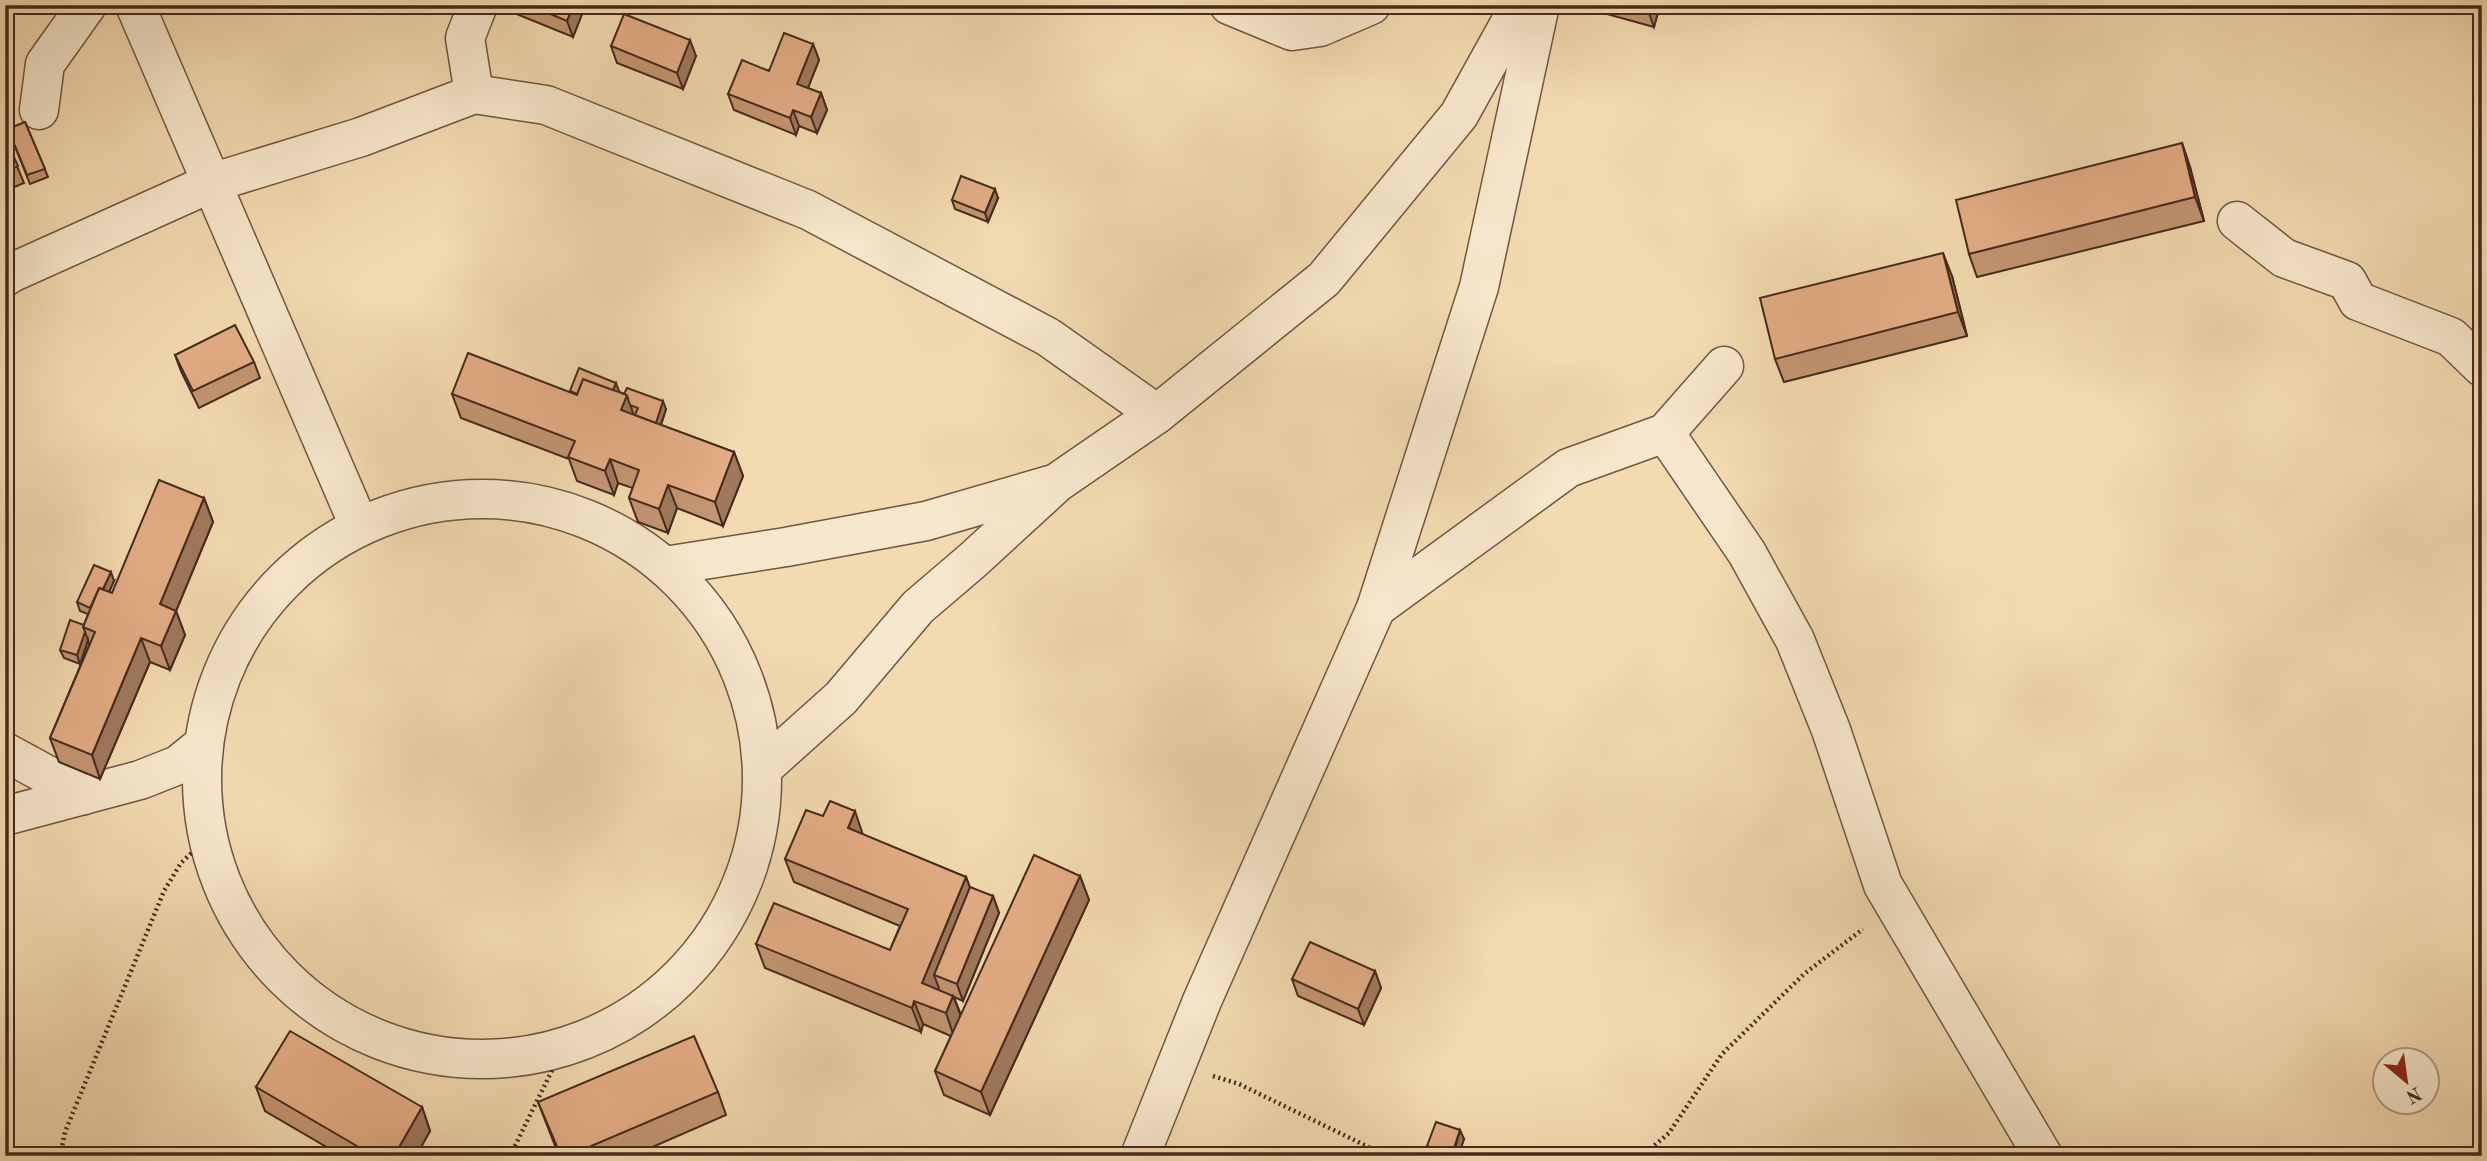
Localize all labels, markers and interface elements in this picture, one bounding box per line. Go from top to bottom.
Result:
north arrow [2372,1046,2442,1116]
text: N [2402,1082,2424,1106]

